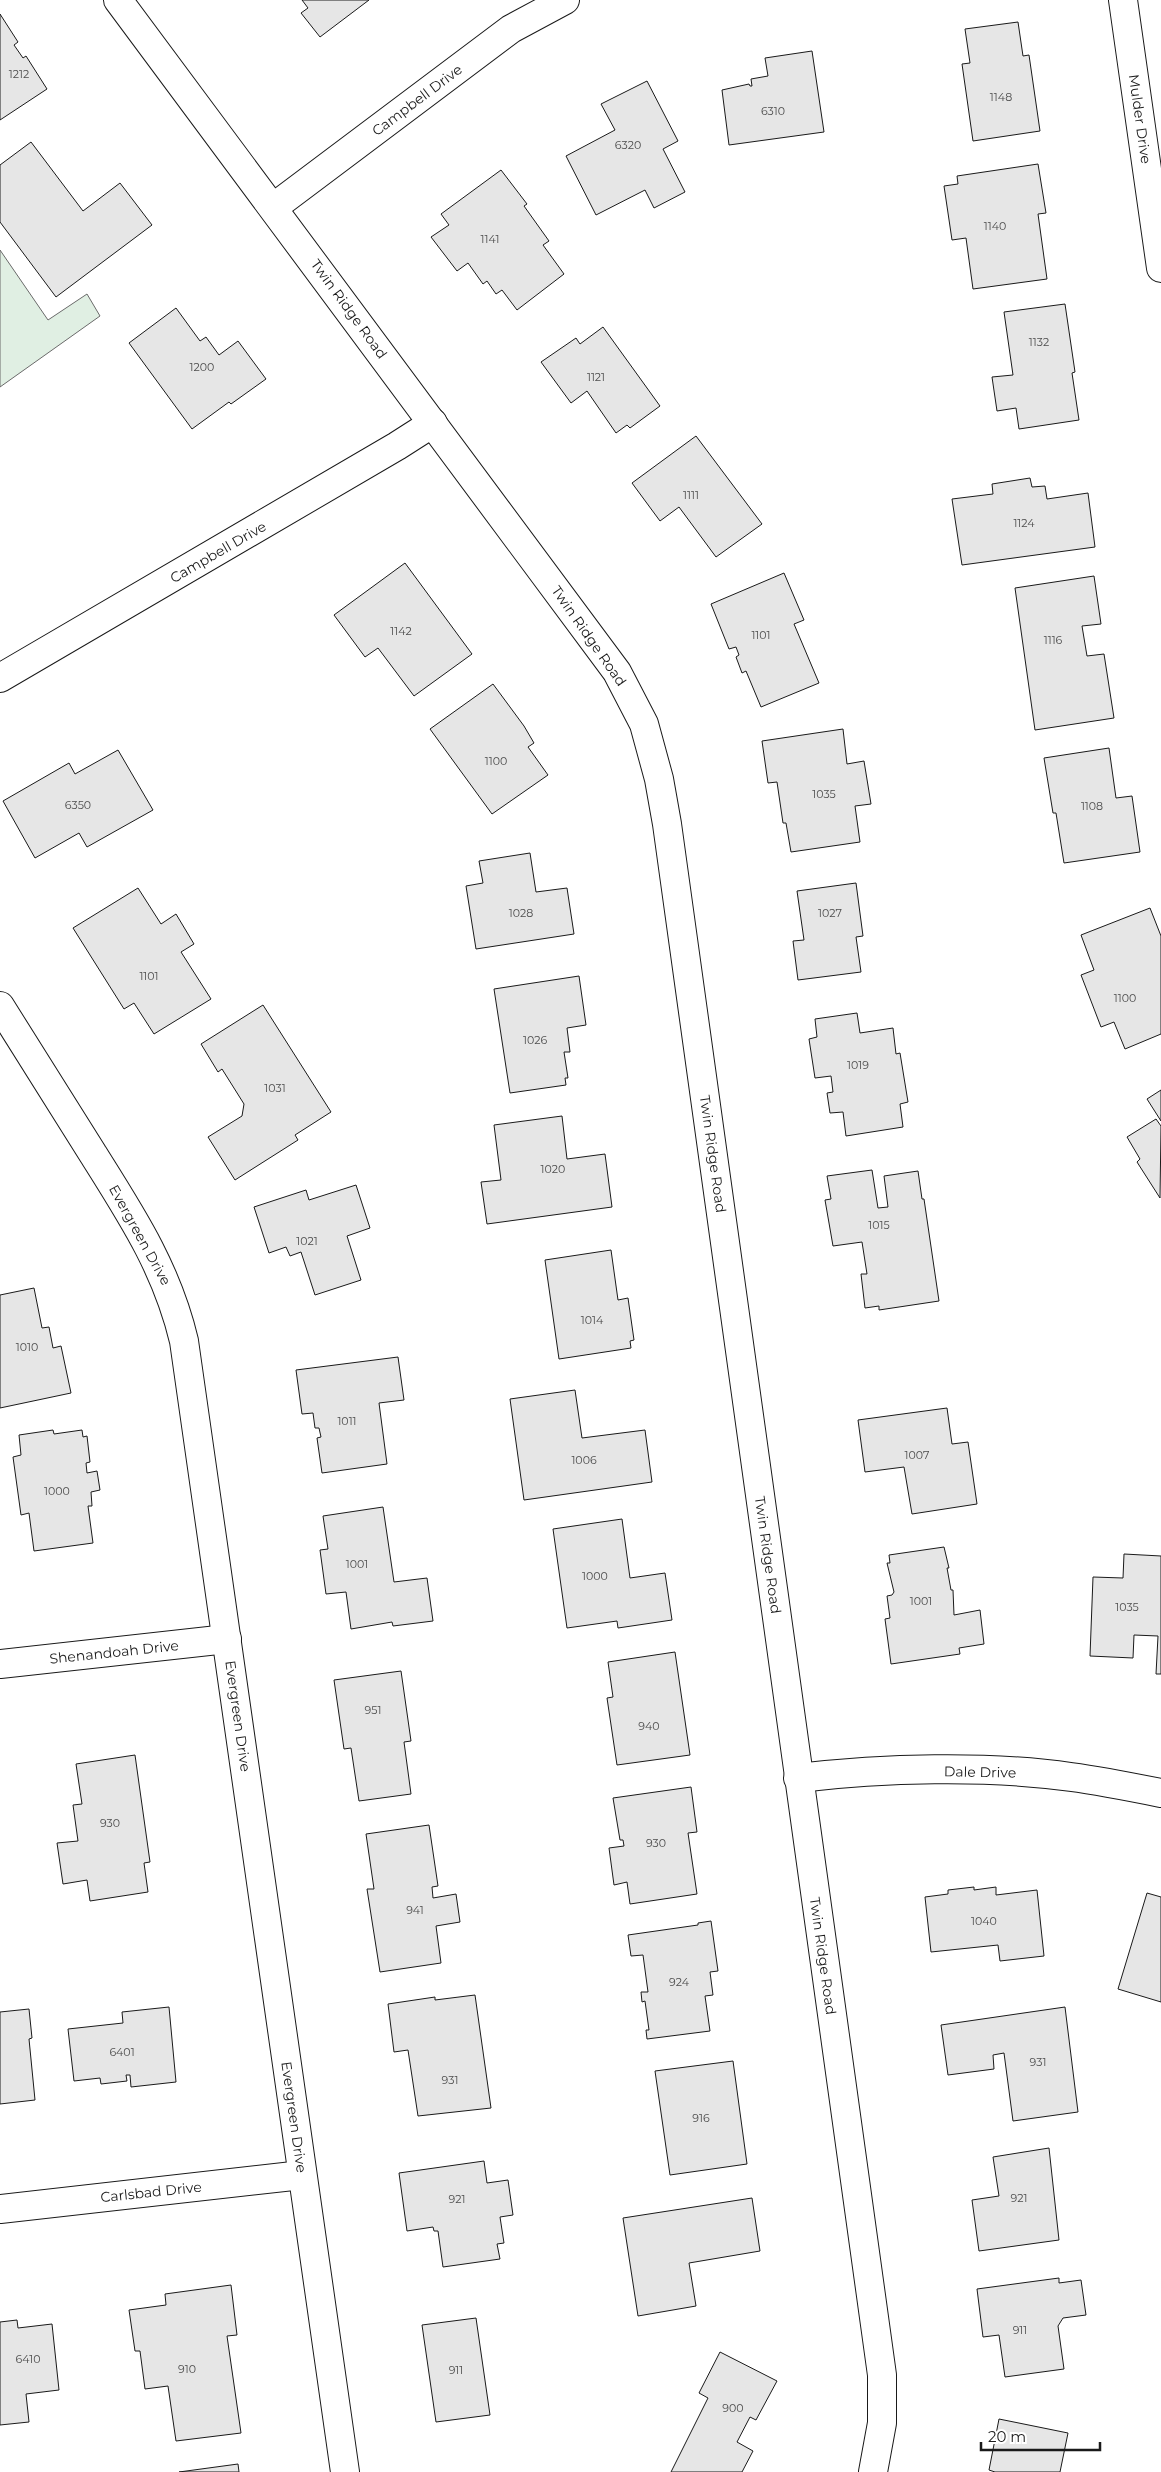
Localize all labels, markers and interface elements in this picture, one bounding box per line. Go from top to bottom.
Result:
street label: Campbell Drive [368,60,466,140]
house number: 1212 [9,67,29,81]
street label: Mulder Drive [1125,73,1155,165]
house number: 1148 [990,90,1012,104]
house number: 6310 [761,104,785,118]
house number: 6320 [615,138,641,152]
house number: 1140 [984,219,1006,233]
house number: 1141 [481,232,499,246]
street label: Twin Ridge Road [307,256,391,362]
house number: 1132 [1029,335,1049,349]
house number: 1200 [190,360,214,374]
house number: 1121 [587,370,605,384]
house number: 1111 [683,488,699,502]
house number: 1124 [1013,516,1035,530]
street label: Campbell Drive [167,517,269,587]
street label: Twin Ridge Road [548,582,630,690]
house number: 1142 [390,624,412,638]
house number: 1101 [751,628,771,642]
house number: 1116 [1044,633,1063,647]
house number: 1100 [485,754,507,768]
house number: 1035 [812,787,836,801]
house number: 6350 [65,798,91,812]
house number: 1108 [1081,799,1103,813]
house number: 1028 [509,906,533,920]
house number: 1027 [818,906,842,920]
house number: 1101 [139,969,159,983]
house number: 1100 [1114,991,1136,1005]
house number: 1026 [523,1033,547,1047]
house number: 1019 [847,1058,869,1072]
house number: 1031 [264,1081,286,1095]
street label: Twin Ridge Road [696,1094,730,1214]
house number: 1020 [541,1162,565,1176]
street label: Evergreen Drive [105,1182,175,1288]
house number: 1015 [868,1218,890,1232]
house number: 1021 [296,1234,318,1248]
house number: 1014 [581,1313,604,1327]
house number: 1010 [16,1340,38,1354]
house number: 1011 [337,1414,357,1428]
house number: 1007 [905,1448,929,1462]
house number: 1006 [571,1453,597,1467]
house number: 1000 [44,1484,70,1498]
street label: Twin Ridge Road [751,1495,785,1615]
house number: 1001 [346,1557,368,1571]
house number: 1000 [582,1569,608,1583]
house number: 1001 [910,1594,932,1608]
house number: 1035 [1115,1600,1139,1614]
street label: Shenandoah Drive [48,1636,180,1668]
street label: Evergreen Drive [221,1659,255,1773]
house number: 951 [365,1703,381,1717]
house number: 940 [638,1719,660,1733]
street label: Dale Drive [944,1762,1016,1782]
house number: 930 [100,1816,120,1830]
house number: 930 [646,1836,666,1850]
street label: Twin Ridge Road [806,1896,840,2016]
house number: 941 [406,1903,424,1917]
house number: 1040 [971,1914,997,1928]
house number: 924 [669,1975,690,1989]
house number: 6401 [109,2045,135,2059]
house number: 931 [1030,2055,1046,2069]
street label: Evergreen Drive [277,2060,311,2174]
house number: 931 [442,2073,458,2087]
house number: 916 [692,2111,710,2125]
street label: Carlsbad Drive [99,2178,203,2206]
house number: 921 [1011,2191,1027,2205]
house number: 921 [449,2192,465,2206]
house number: 911 [1013,2323,1027,2337]
house number: 6410 [16,2352,40,2366]
house number: 910 [178,2362,196,2376]
house number: 911 [449,2363,463,2377]
house number: 900 [722,2401,744,2415]
scale bar [981,2420,1100,2452]
text: 20 m [988,2427,1026,2446]

